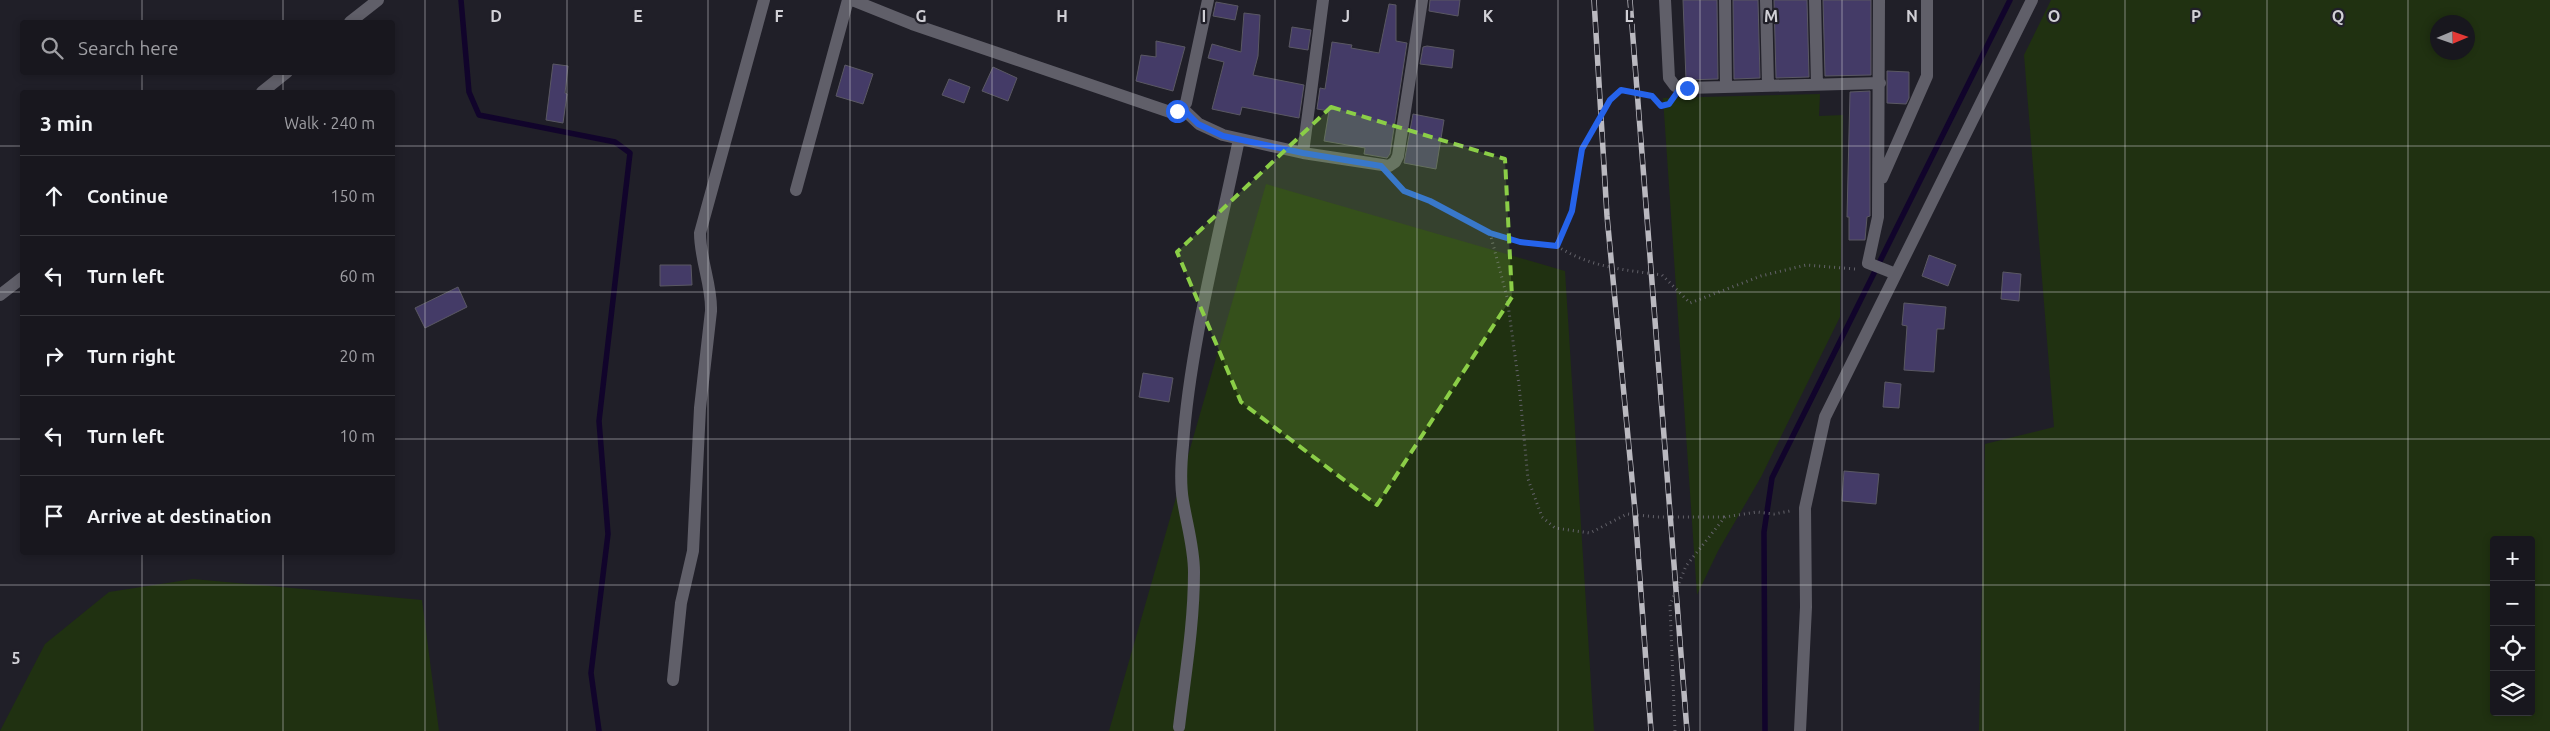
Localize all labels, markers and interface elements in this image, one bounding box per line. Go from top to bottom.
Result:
text: D [490,7,502,25]
text: E [633,7,643,25]
text: F [775,7,784,25]
text: G [915,7,927,25]
text: H [1056,7,1068,25]
text: I [1202,7,1206,25]
text: J [1342,7,1350,25]
text: K [1483,7,1494,25]
text: L [1625,7,1634,25]
text: M [1764,7,1778,25]
text: N [1906,7,1918,25]
text: O [2048,7,2060,25]
text: P [2191,7,2201,25]
text: Q [2332,7,2344,25]
north arrow [2430,15,2475,60]
search box [20,20,395,75]
icon: search [38,34,66,62]
text: Search here [78,37,178,59]
route end [1676,77,1699,100]
route start [1166,100,1189,123]
text: 3 min [40,111,93,135]
text: Walk · 240 m [284,114,375,132]
icon: ahead [40,182,68,210]
text: Continue [87,185,168,207]
text: 150 m [330,187,375,205]
icon: left [40,262,68,290]
text: Turn left [87,265,165,287]
text: 60 m [339,267,375,285]
icon: right [40,342,68,370]
text: Turn right [87,345,175,367]
text: 20 m [339,347,375,365]
icon: left [40,422,68,450]
text: Turn left [87,425,165,447]
text: 10 m [339,427,375,445]
icon: arrive [40,502,68,530]
text: Arrive at destination [87,505,272,527]
map controls [2490,536,2535,716]
button: + [2490,536,2535,581]
button: − [2490,581,2535,626]
button: locate [2490,626,2535,671]
text: 5 [11,649,21,667]
button: layers [2490,671,2535,716]

